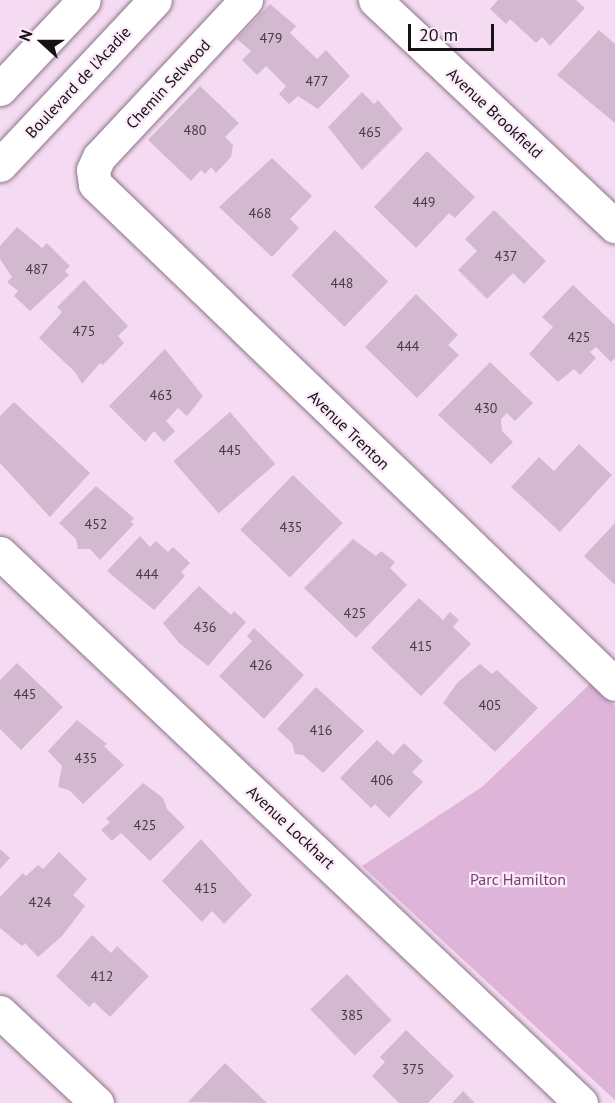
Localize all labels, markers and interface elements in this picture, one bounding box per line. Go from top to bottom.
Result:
north arrow [12,12,72,72]
scale bar [411,12,496,50]
street label: Boulevard de l'Acadie [21,22,135,142]
text: 20 m [419,23,458,46]
text: N [14,27,36,44]
house number: 479 [260,30,282,46]
street label: Chemin Selwood [122,35,214,133]
street label: Avenue Brookfield [443,64,547,162]
house number: 477 [306,73,328,89]
house number: 480 [184,122,206,138]
house number: 465 [359,124,381,140]
house number: 449 [413,194,435,210]
house number: 468 [249,205,271,221]
house number: 437 [495,248,517,264]
house number: 487 [26,261,48,277]
house number: 448 [331,275,353,291]
house number: 475 [73,323,95,339]
house number: 425 [568,329,590,345]
house number: 444 [397,338,419,354]
street label: Avenue Trenton [304,386,394,474]
house number: 463 [150,387,172,403]
house number: 430 [475,400,497,416]
house number: 445 [219,442,241,458]
house number: 452 [85,516,107,532]
house number: 435 [280,519,302,535]
house number: 444 [136,566,158,582]
house number: 425 [344,605,366,621]
house number: 436 [194,619,216,635]
house number: 415 [410,638,432,654]
house number: 426 [250,657,272,673]
house number: 445 [14,686,36,702]
house number: 405 [479,697,501,713]
house number: 416 [310,722,332,738]
house number: 435 [75,750,97,766]
house number: 406 [371,772,393,788]
street label: Avenue Lockhart [243,781,339,873]
house number: 425 [134,817,156,833]
park label: Parc Hamilton [470,869,566,889]
house number: 415 [195,880,217,896]
house number: 424 [29,894,51,910]
house number: 412 [91,968,113,984]
house number: 385 [341,1007,363,1023]
house number: 375 [402,1061,424,1077]

